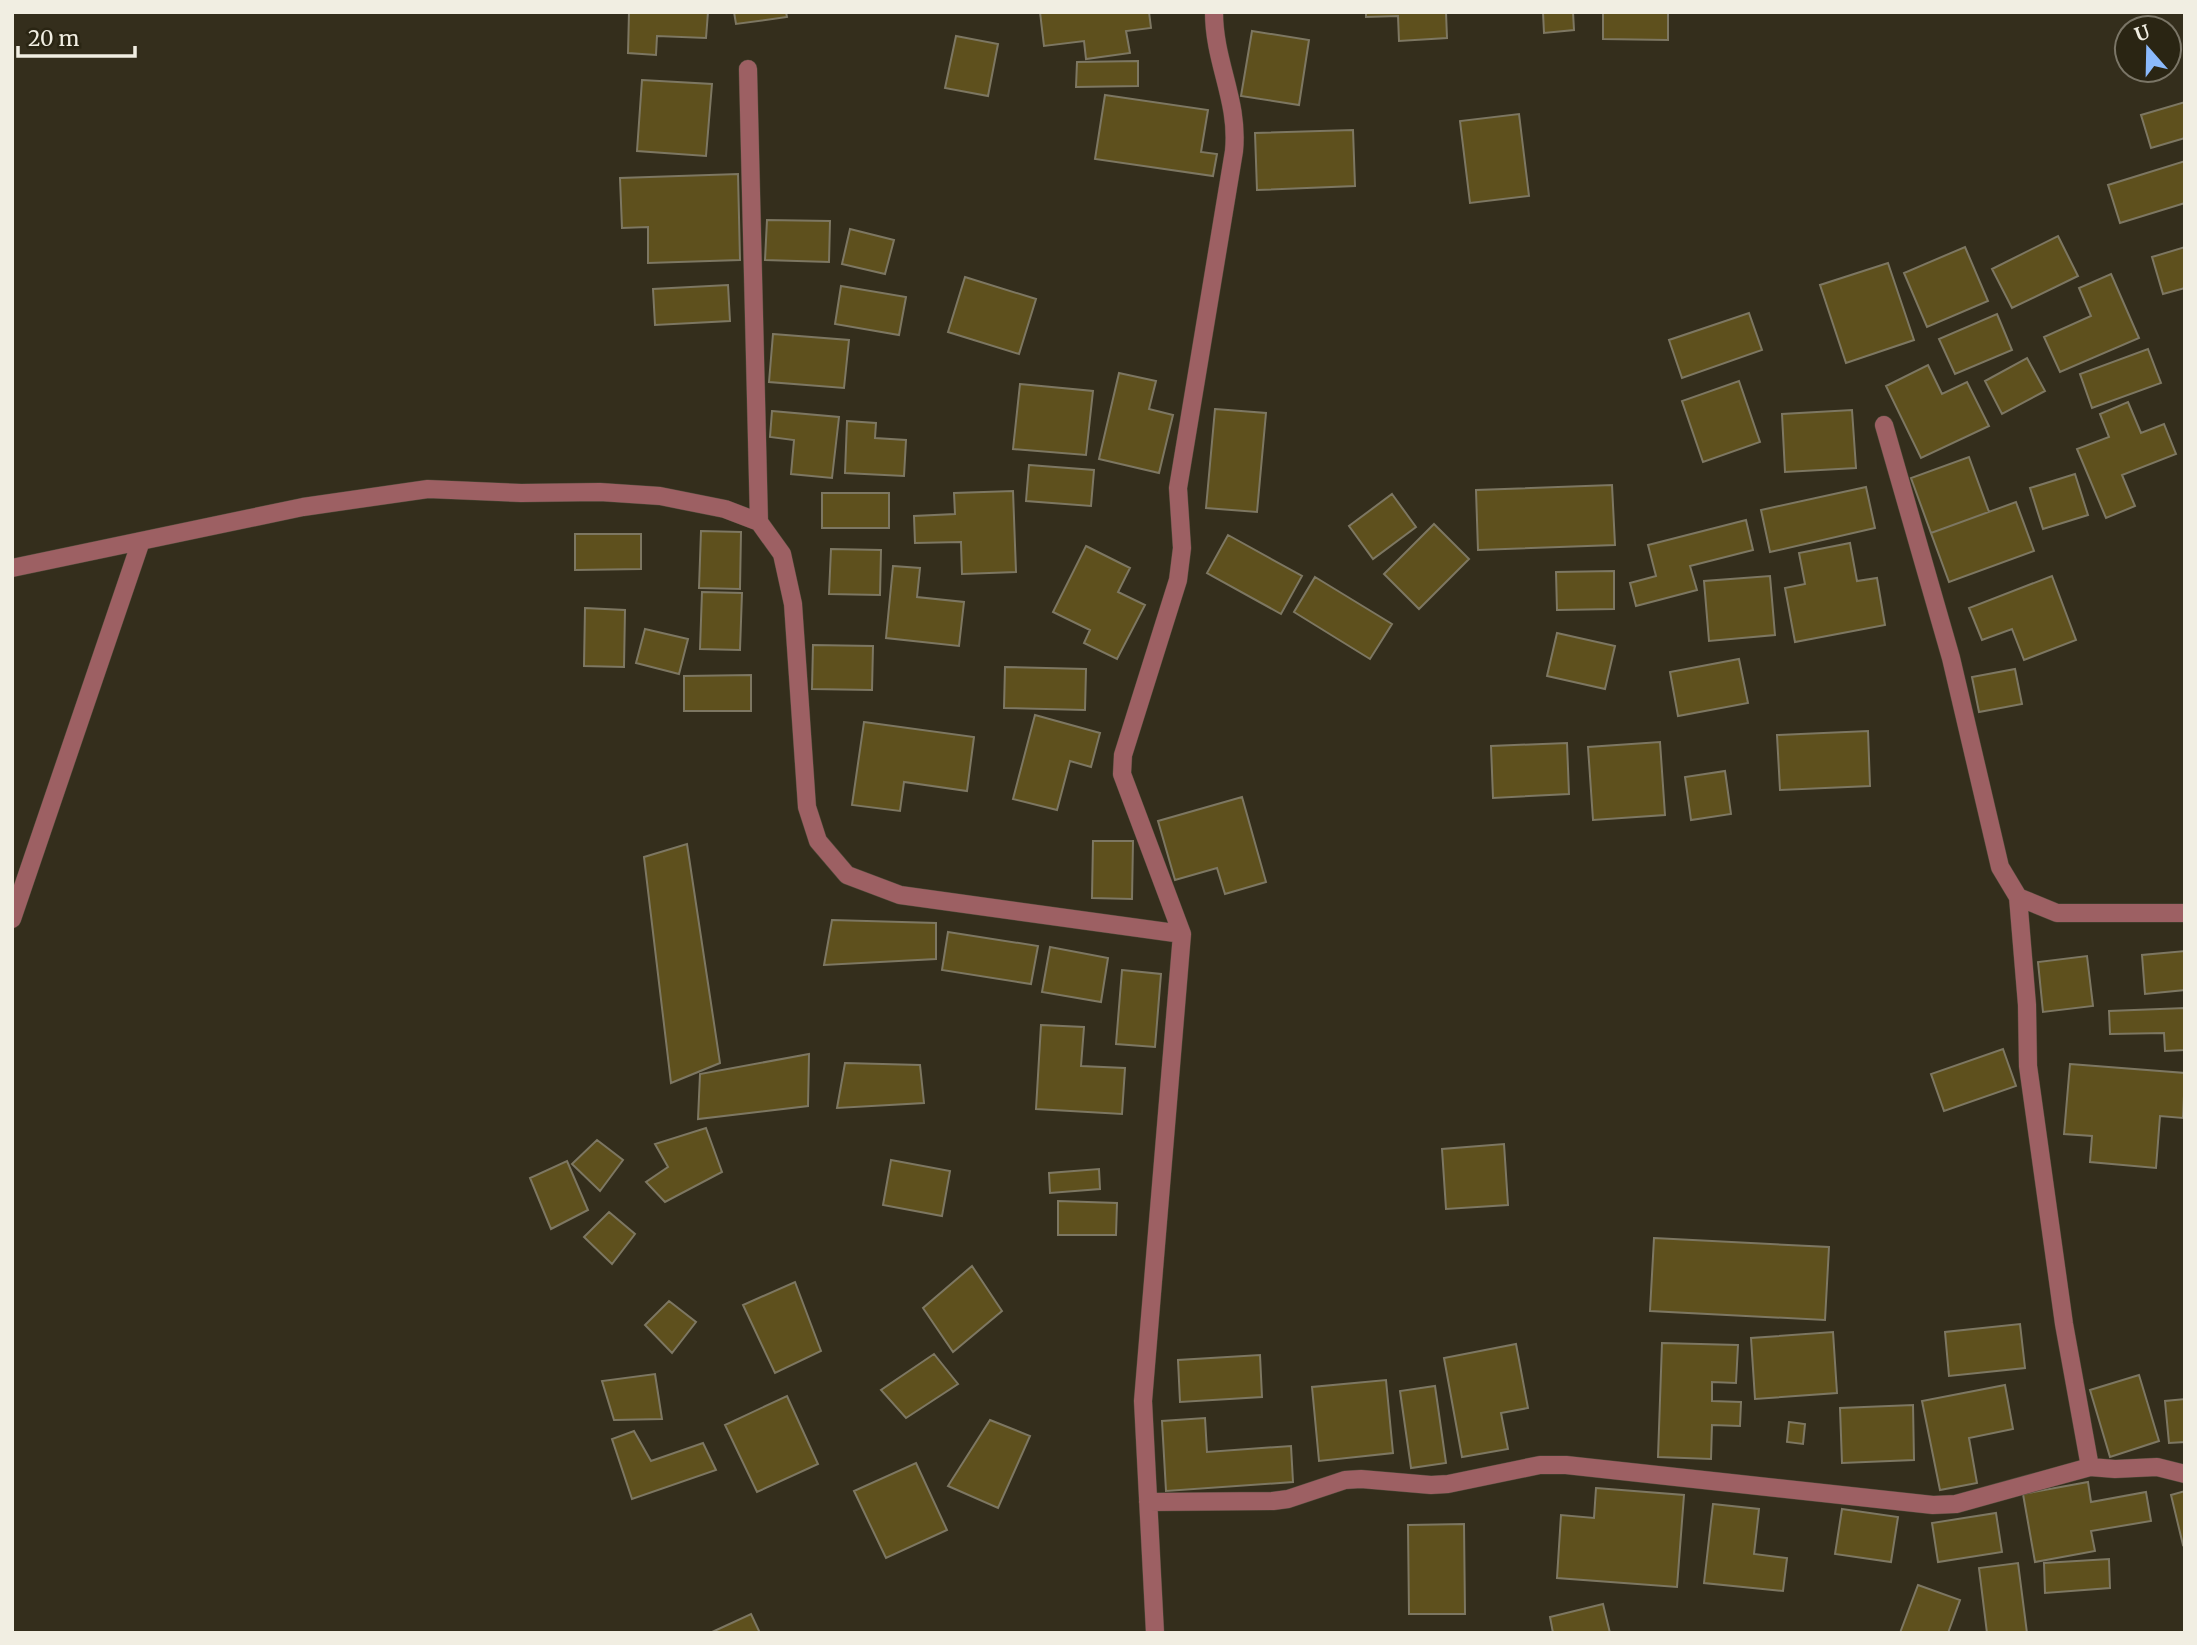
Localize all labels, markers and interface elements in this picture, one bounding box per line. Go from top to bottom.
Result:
scale bar [18,14,135,58]
north arrow [2113,14,2183,84]
text: U [2131,19,2153,47]
text: 20 m [28,25,80,52]

